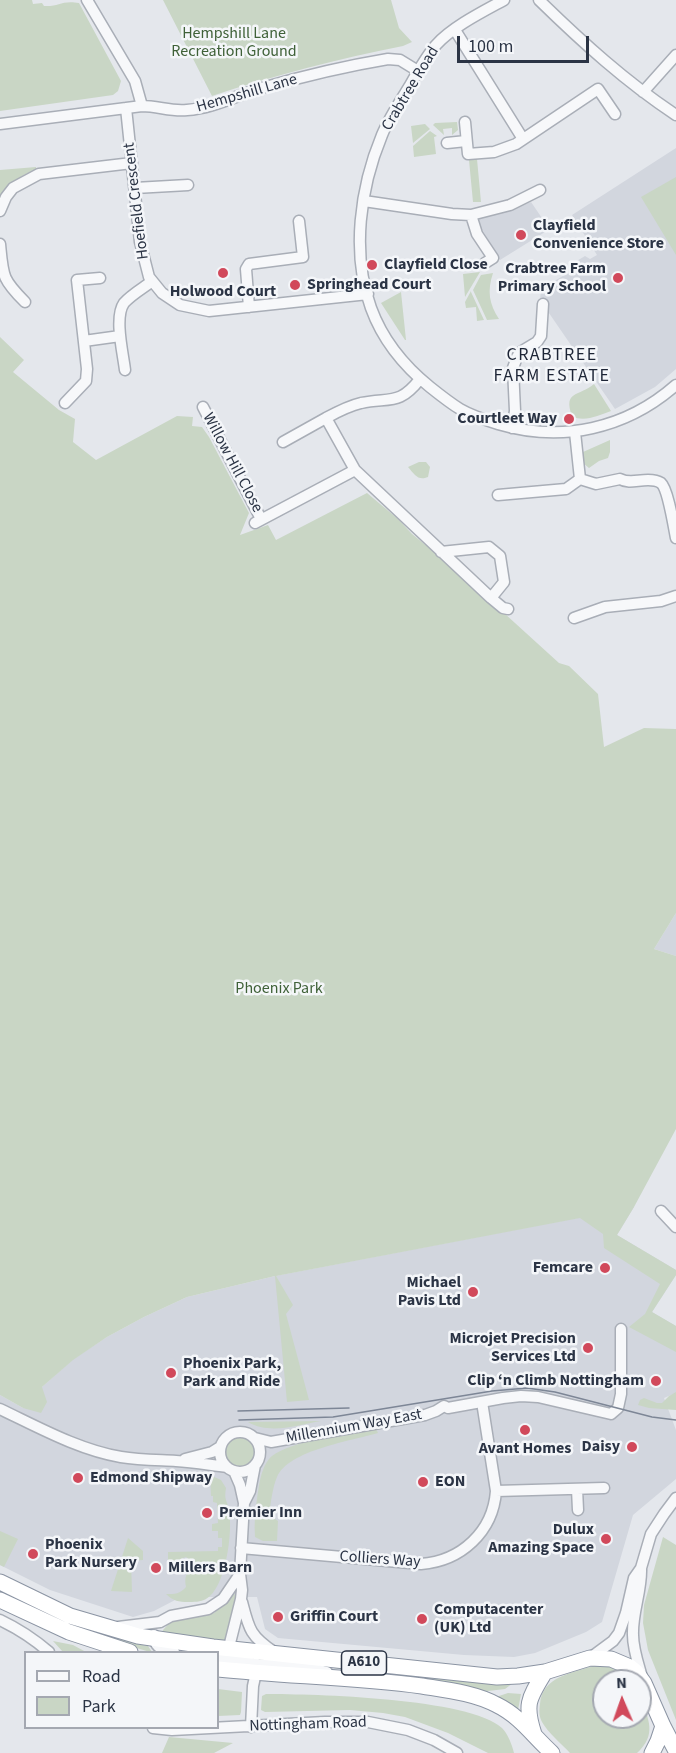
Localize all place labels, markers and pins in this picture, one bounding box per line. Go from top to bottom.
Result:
place label: Clayfield Convenience Store [533,216,664,254]
marker: Clayfield Convenience Store [514,228,528,242]
place label: Clayfield Close [384,255,488,275]
marker: Clayfield Close [365,258,379,272]
place label: Crabtree Farm Primary School [498,259,606,297]
marker: Holwood Court [216,266,230,280]
marker: Crabtree Farm Primary School [611,271,625,285]
place label: Springhead Court [307,275,431,295]
marker: Springhead Court [288,278,302,292]
place label: Holwood Court [170,282,276,302]
place label: Courtleet Way [457,409,557,429]
marker: Courtleet Way [562,412,576,426]
place label: Femcare [533,1258,593,1278]
marker: Femcare [598,1261,612,1275]
place label: Michael Pavis Ltd [398,1273,461,1311]
marker: Michael Pavis Ltd [466,1285,480,1299]
place label: Microjet Precision Services Ltd [449,1329,576,1367]
marker: Microjet Precision Services Ltd [581,1341,595,1355]
place label: Phoenix Park, Park and Ride [183,1354,281,1392]
marker: Phoenix Park, Park and Ride [164,1366,178,1380]
place label: Clip ‘n Climb Nottingham [467,1371,644,1391]
marker: Clip ‘n Climb Nottingham [649,1374,663,1388]
marker: Avant Homes [518,1423,532,1437]
place label: Daisy [582,1437,620,1457]
place label: Avant Homes [479,1439,571,1459]
marker: Daisy [625,1440,639,1454]
place label: Edmond Shipway [90,1468,212,1488]
marker: Edmond Shipway [71,1471,85,1485]
place label: EON [435,1472,465,1492]
marker: EON [416,1475,430,1489]
place label: Premier Inn [219,1503,302,1523]
marker: Premier Inn [200,1506,214,1520]
place label: Dulux Amazing Space [488,1520,594,1558]
marker: Dulux Amazing Space [599,1532,613,1546]
place label: Phoenix Park Nursery [45,1535,137,1573]
marker: Phoenix Park Nursery [26,1547,40,1561]
place label: Millers Barn [168,1558,252,1578]
marker: Millers Barn [149,1561,163,1575]
place label: Computacenter (UK) Ltd [434,1600,543,1638]
place label: Griffin Court [290,1607,378,1627]
marker: Griffin Court [271,1610,285,1624]
marker: Computacenter (UK) Ltd [415,1612,429,1626]

